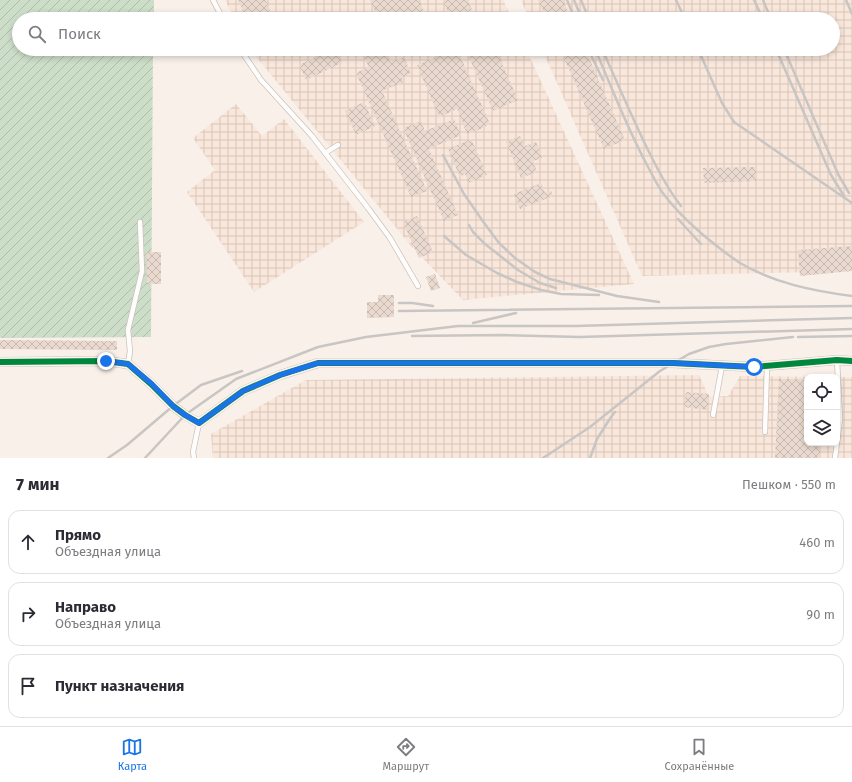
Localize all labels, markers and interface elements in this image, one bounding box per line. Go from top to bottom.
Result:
search box [12,12,840,56]
icon: search [26,23,48,45]
text: Поиск [58,25,101,43]
route end [97,352,115,370]
route start [745,358,763,376]
map controls [804,374,840,446]
button: locate [804,374,840,410]
button: layers [804,410,840,446]
text: 7 мин [16,474,59,495]
text: Пешком · 550 m [742,477,836,492]
text: Прямо [55,526,101,544]
icon: ahead [17,531,39,553]
text: 460 m [799,535,835,550]
text: Объездная улица [55,544,161,559]
text: Направо [55,598,116,616]
icon: right [17,603,39,625]
text: 90 m [806,607,835,622]
text: Объездная улица [55,616,161,631]
icon: arrive [17,675,39,697]
text: Пункт назначения [55,677,184,695]
tab: Карта [118,736,147,773]
tab: Маршрут [382,736,429,773]
tab: Сохранённые [665,736,734,773]

